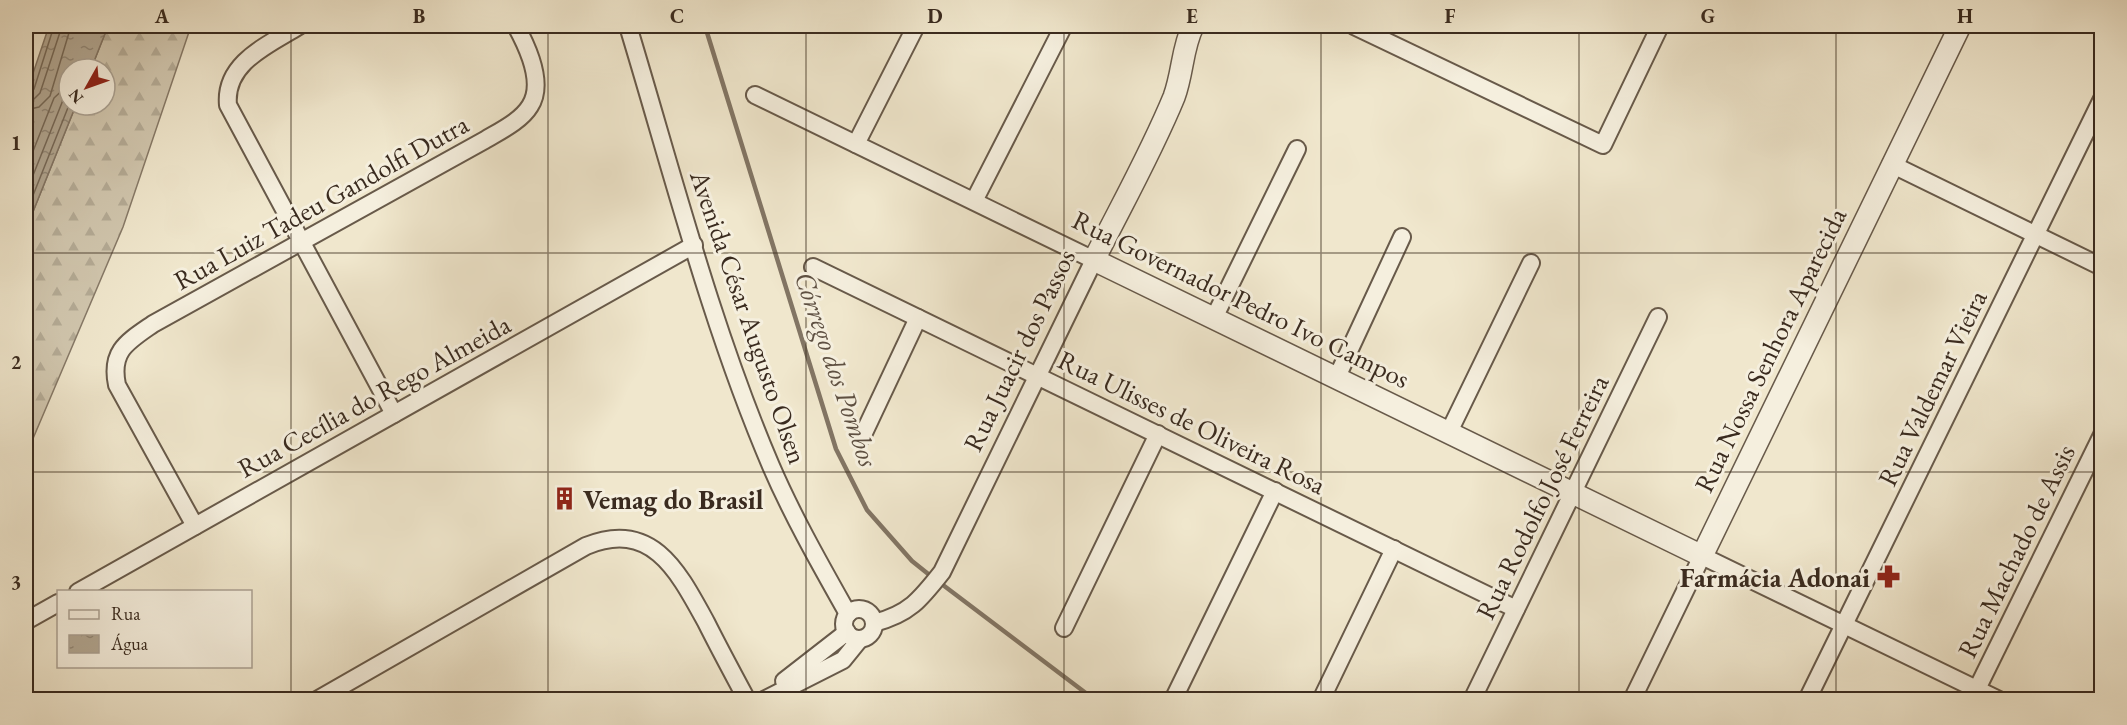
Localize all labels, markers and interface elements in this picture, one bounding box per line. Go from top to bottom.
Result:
text: A [154,3,170,29]
text: B [413,3,425,29]
text: C [670,3,684,29]
text: D [927,3,943,29]
text: E [1186,3,1198,29]
text: F [1445,3,1456,29]
text: G [1701,3,1715,29]
text: H [1957,3,1973,29]
north arrow [57,57,117,117]
text: N [64,85,88,108]
street label: Rua Luiz Tadeu Gandolfi Dutra [167,106,475,298]
text: 1 [11,130,21,156]
street label: Avenida César Augusto Olsen [682,165,816,468]
street label: Rua Governador Pedro Ivo Campos [1067,202,1415,396]
street label: Rua Nossa Senhora Aparecida [1686,202,1854,498]
street label: Rua Juacir dos Passos [955,243,1083,457]
water label: Córrego dos Pombos [787,267,887,472]
street label: Rua Valdemar Vieira [1869,284,1995,492]
street label: Rua Cecília do Rego Almeida [232,306,517,486]
street label: Rua Ulisses de Oliveira Rosa [1052,342,1332,502]
text: 2 [11,349,22,375]
street label: Rua Rodolfo José Ferreira [1468,369,1617,625]
street label: Rua Machado de Assis [1949,438,2083,664]
place label: Vemag do Brasil [583,482,764,517]
building icon: Vemag do Brasil [552,486,578,512]
place label: Farmácia Adonai [1680,560,1870,595]
pharmacy icon: Farmácia Adonai [1875,564,1901,590]
text: 3 [11,569,21,595]
legend [57,590,252,668]
text: Rua [111,602,141,625]
text: Água [110,632,149,655]

